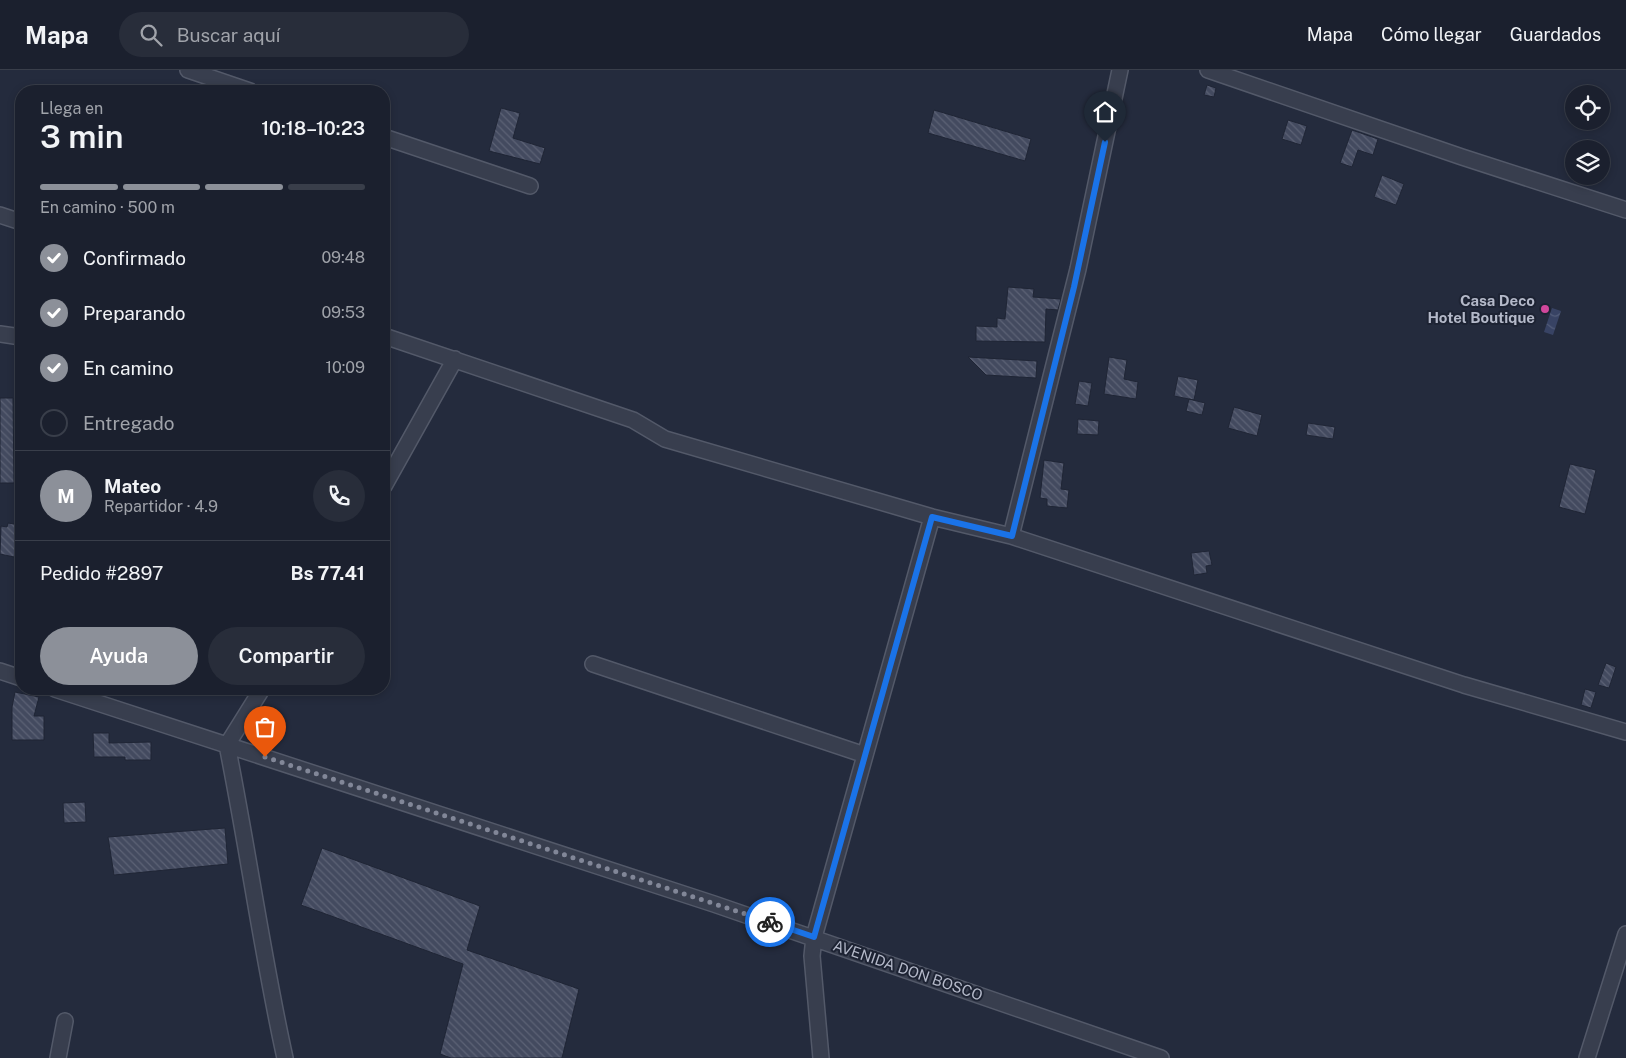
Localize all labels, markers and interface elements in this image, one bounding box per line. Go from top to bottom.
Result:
search box [119,12,469,57]
text: Mapa [25,21,89,49]
icon: search [137,21,165,49]
text: Buscar aquí [177,24,280,46]
text: Mapa [1307,24,1353,45]
text: Cómo llegar [1381,24,1482,45]
text: Guardados [1510,24,1601,45]
map controls [1565,85,1610,185]
button: locate [1565,85,1610,130]
pin [1084,91,1126,142]
icon: home [1091,98,1119,126]
text: Llega en [40,99,103,118]
text: 10:18–10:23 [261,117,365,139]
text: 3 min [40,118,124,155]
button: layers [1565,140,1610,185]
text: En camino · 500 m [40,198,175,217]
icon: check [40,244,68,272]
text: Confirmado [83,247,186,269]
text: 09:48 [321,248,365,267]
place label: Casa Deco Hotel Boutique [1428,292,1535,326]
icon: check [40,299,68,327]
text: Preparando [83,302,185,324]
text: 09:53 [321,303,365,322]
marker: Casa Deco Hotel Boutique [1539,303,1551,315]
icon: check [40,354,68,382]
text: En camino [83,357,174,379]
text: 10:09 [325,358,365,377]
text: Entregado [83,412,175,434]
button: phone [313,470,365,522]
text: Mateo [104,475,161,497]
text: M [57,485,75,507]
text: Repartidor · 4.9 [104,497,218,516]
text: Pedido #2897 [40,562,163,584]
text: Bs 77.41 [290,562,365,584]
button: Ayuda [40,627,198,685]
button: Compartir [208,627,365,685]
pin [244,706,286,757]
icon: bag [251,713,279,741]
courier [745,897,795,947]
icon: bike [756,908,784,936]
street label: AVENIDA DON BOSCO [831,936,985,1004]

